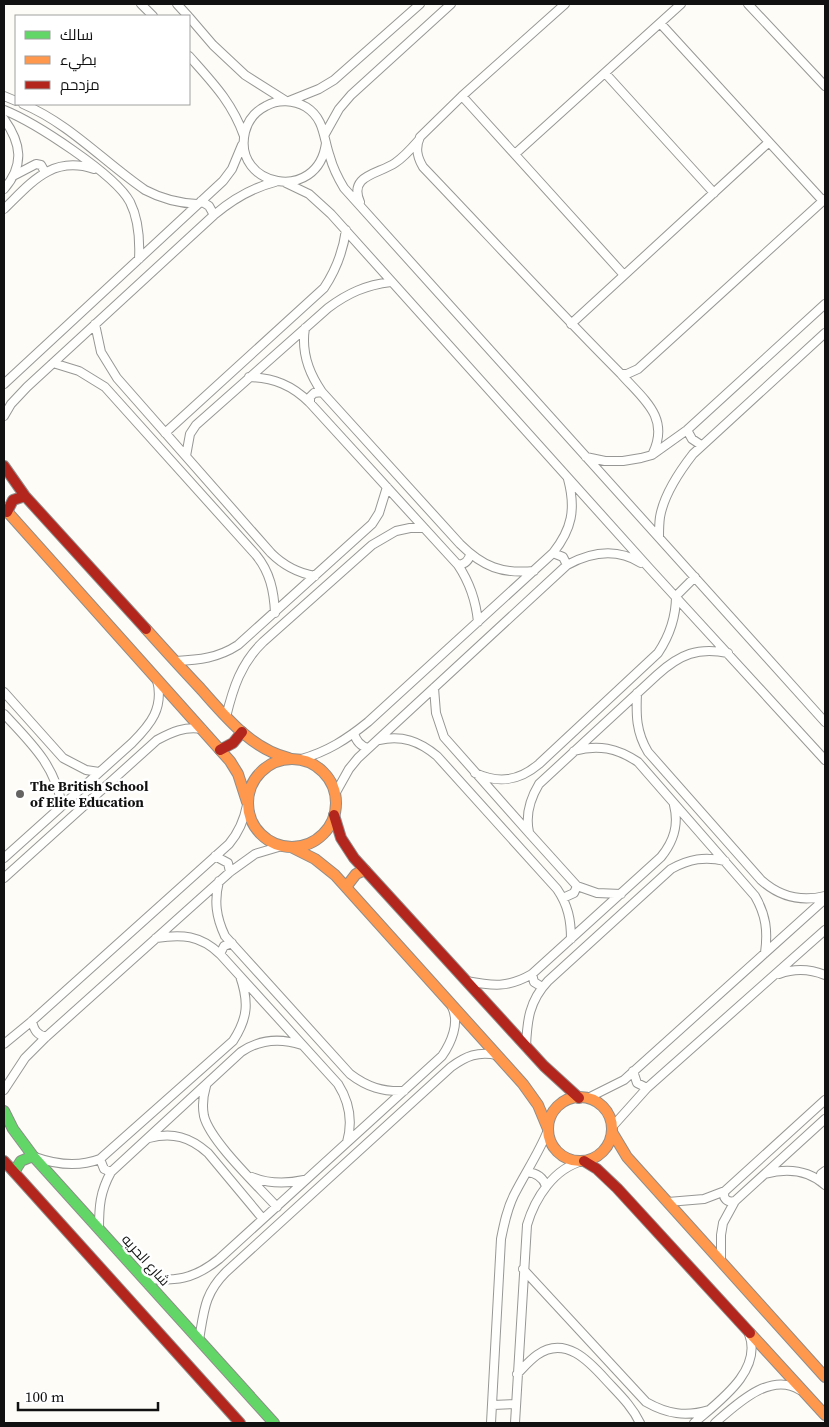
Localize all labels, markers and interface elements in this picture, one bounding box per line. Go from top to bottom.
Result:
legend [15,15,190,105]
text: سالك [60,24,93,45]
text: بطيء [60,49,97,72]
text: مزدحم [60,74,100,95]
place label: The British School of Elite Education [30,776,149,812]
marker: The British School of Elite Education [14,788,26,800]
street label: شارع الحريه [117,1230,175,1290]
scale bar [18,1380,158,1412]
text: 100 m [25,1386,65,1407]

